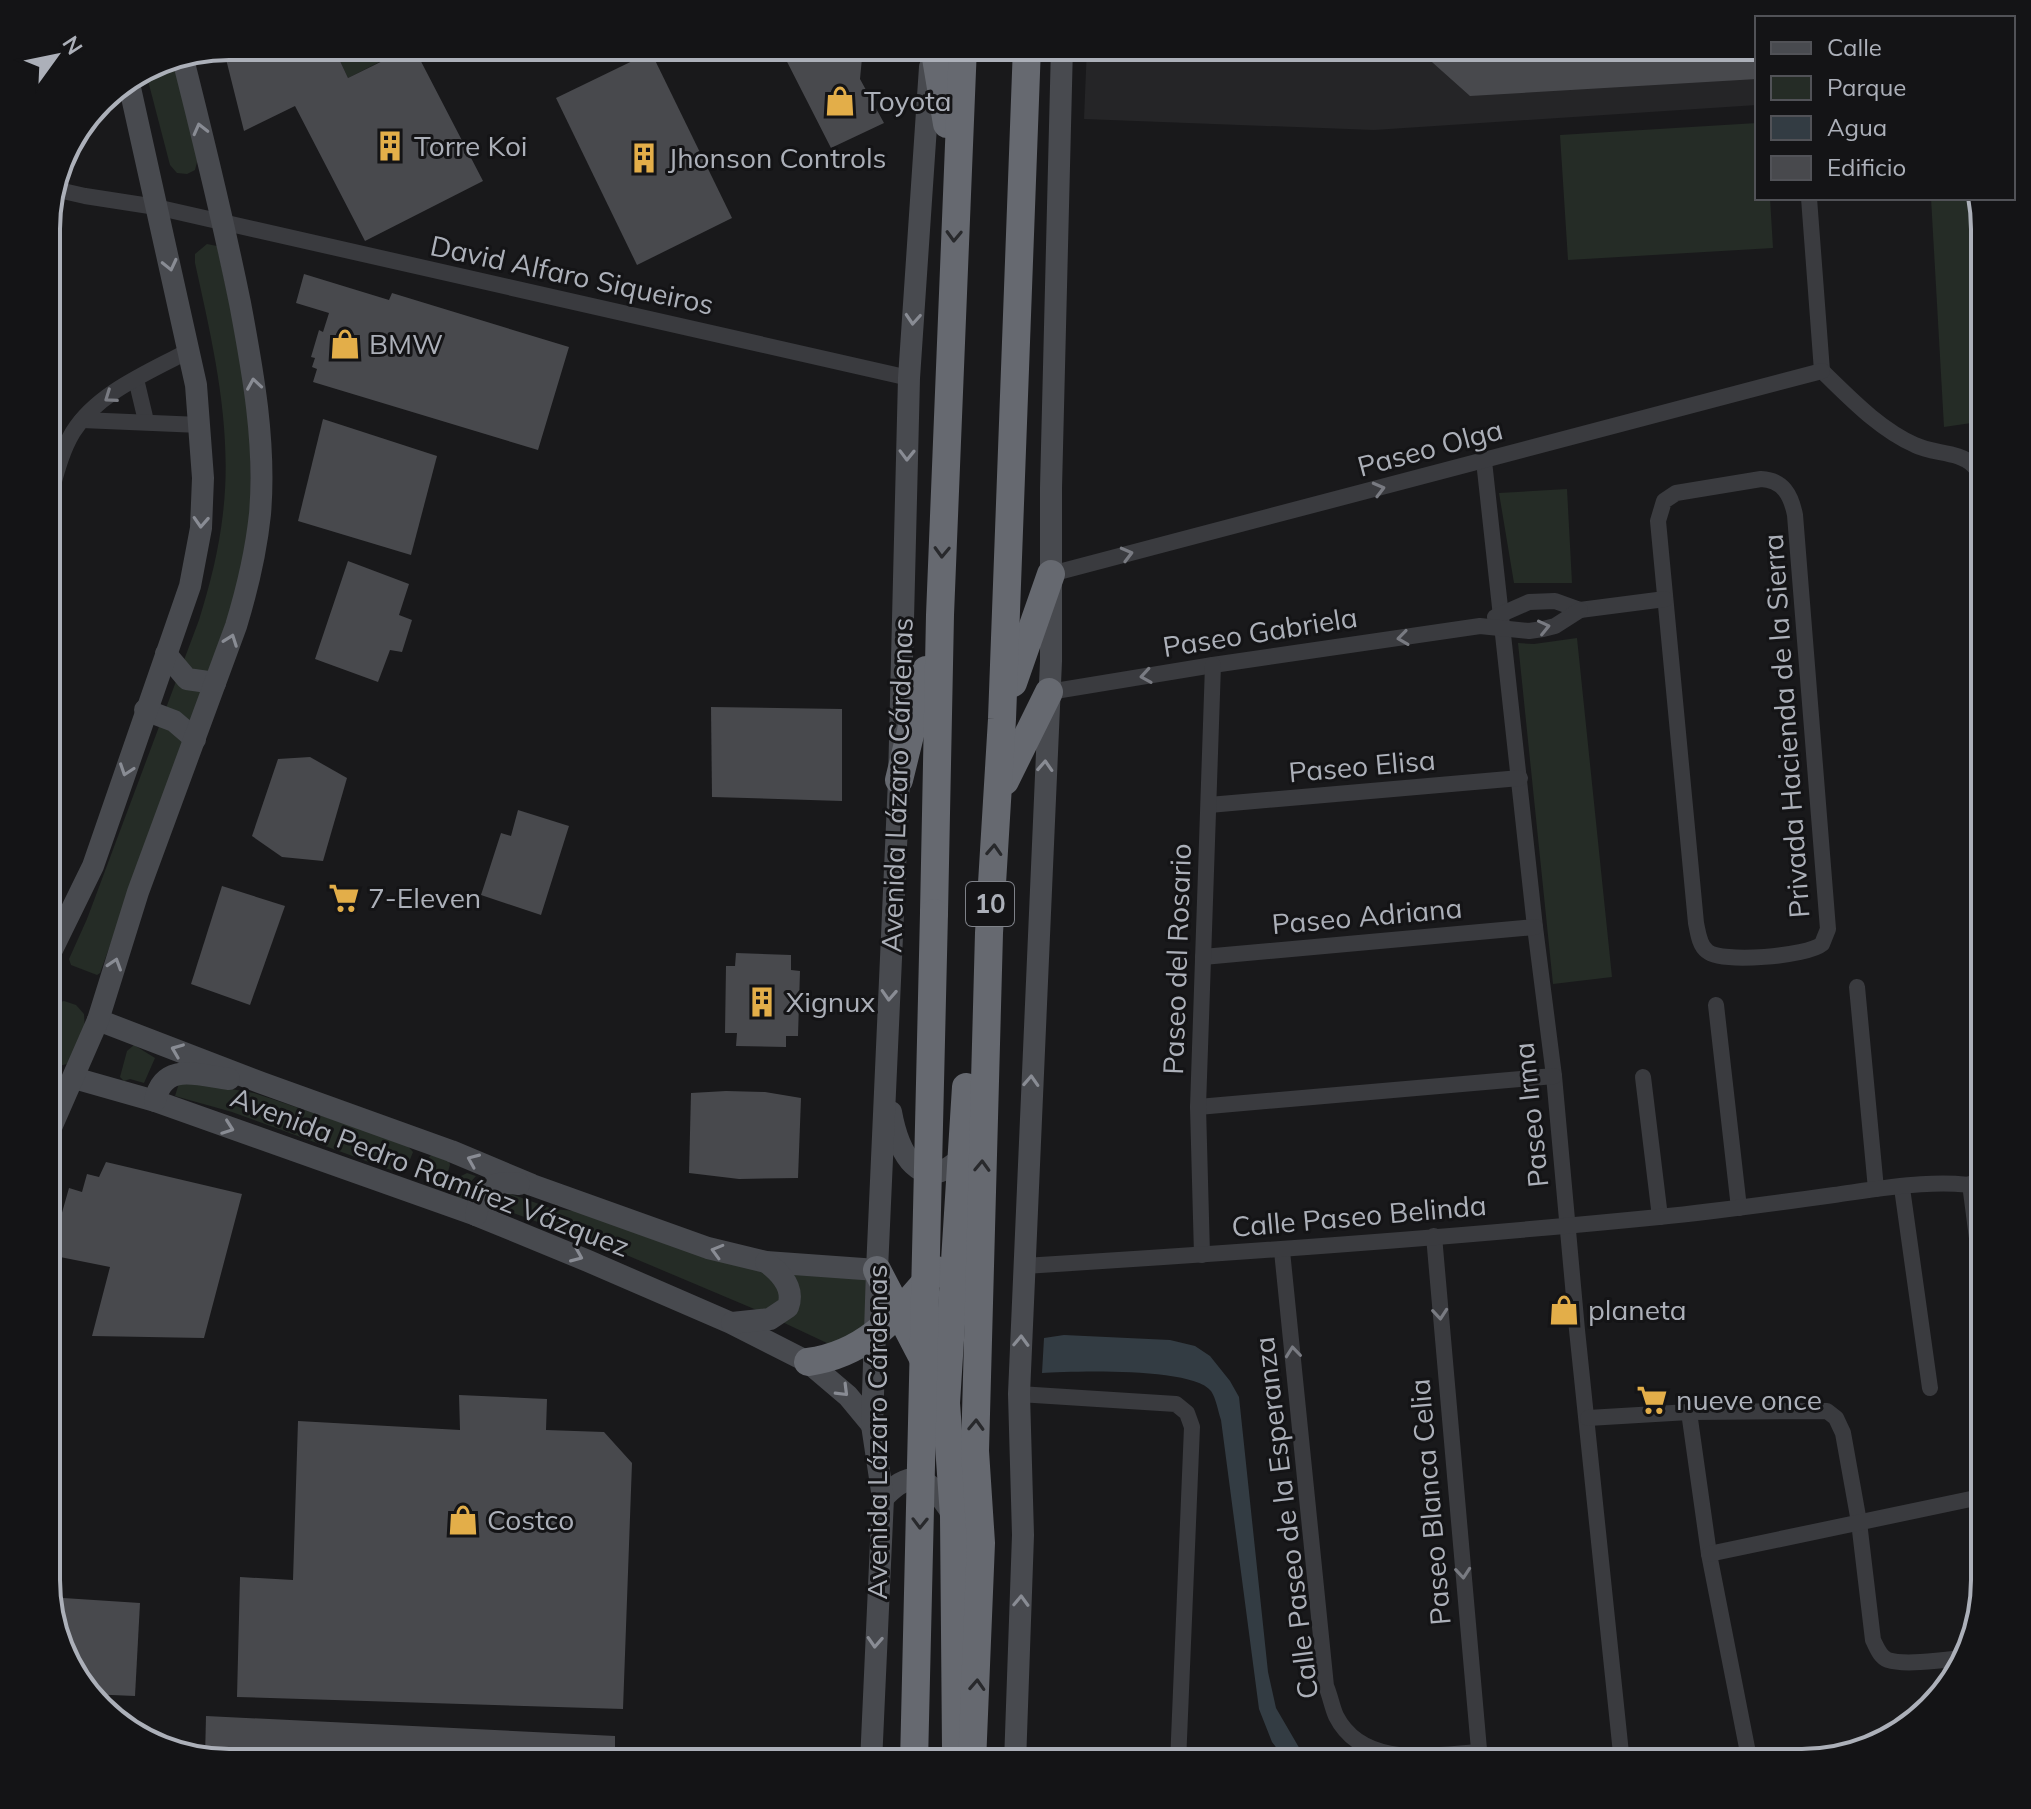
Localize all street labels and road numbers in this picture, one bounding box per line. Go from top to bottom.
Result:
street label: David Alfaro Siqueiros [427,227,717,322]
street label: Paseo Olga [1354,411,1506,484]
street label: Privada Hacienda de la Sierra [1755,533,1816,919]
street label: Paseo Gabriela [1160,599,1360,664]
street label: Avenida Lázaro Cárdenas [873,617,920,953]
street label: Paseo Elisa [1287,742,1437,789]
street label: Paseo del Rosario [1155,843,1198,1075]
road number: 10 [966,882,1014,926]
street label: Paseo Adriana [1270,890,1464,941]
street label: Paseo Irma [1505,1041,1556,1189]
street label: Avenida Pedro Ramírez Vázquez [226,1079,634,1264]
street label: Calle Paseo Belinda [1230,1187,1488,1244]
street label: Avenida Lázaro Cárdenas [859,1264,894,1600]
street label: Calle Paseo de la Esperanza [1246,1335,1325,1701]
street label: Paseo Blanca Celia [1401,1377,1458,1627]

